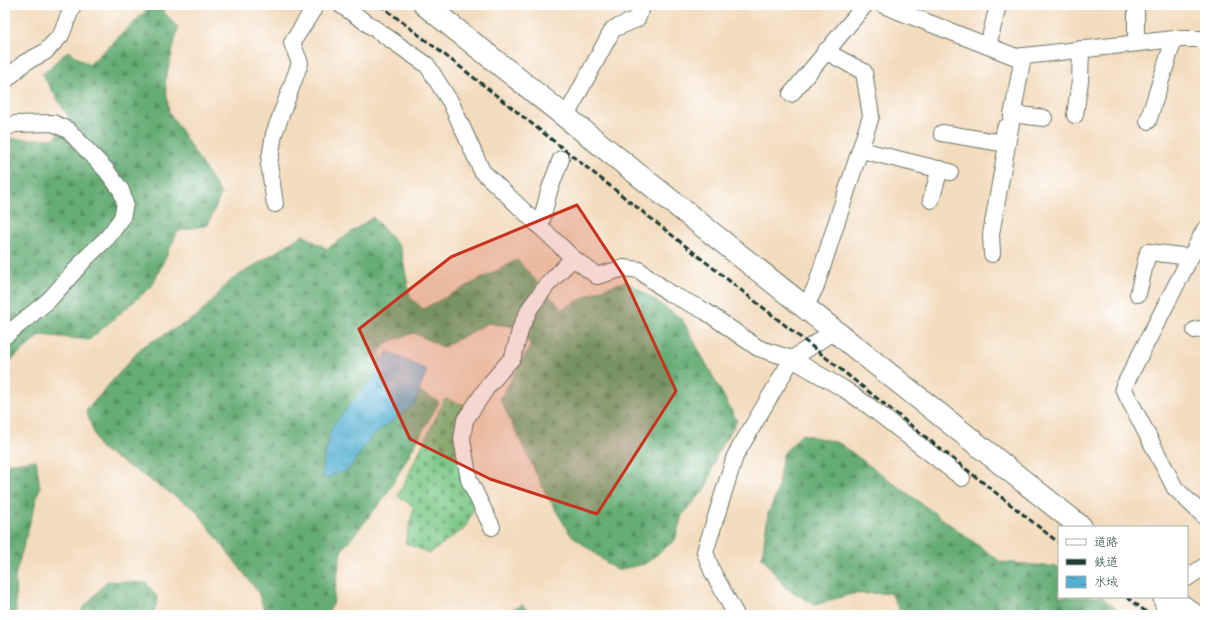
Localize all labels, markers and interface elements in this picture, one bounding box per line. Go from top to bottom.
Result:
legend [1058,526,1188,598]
text: 道路 [1094,534,1118,551]
text: 鉄道 [1094,554,1118,571]
text: 水域 [1094,574,1118,591]

